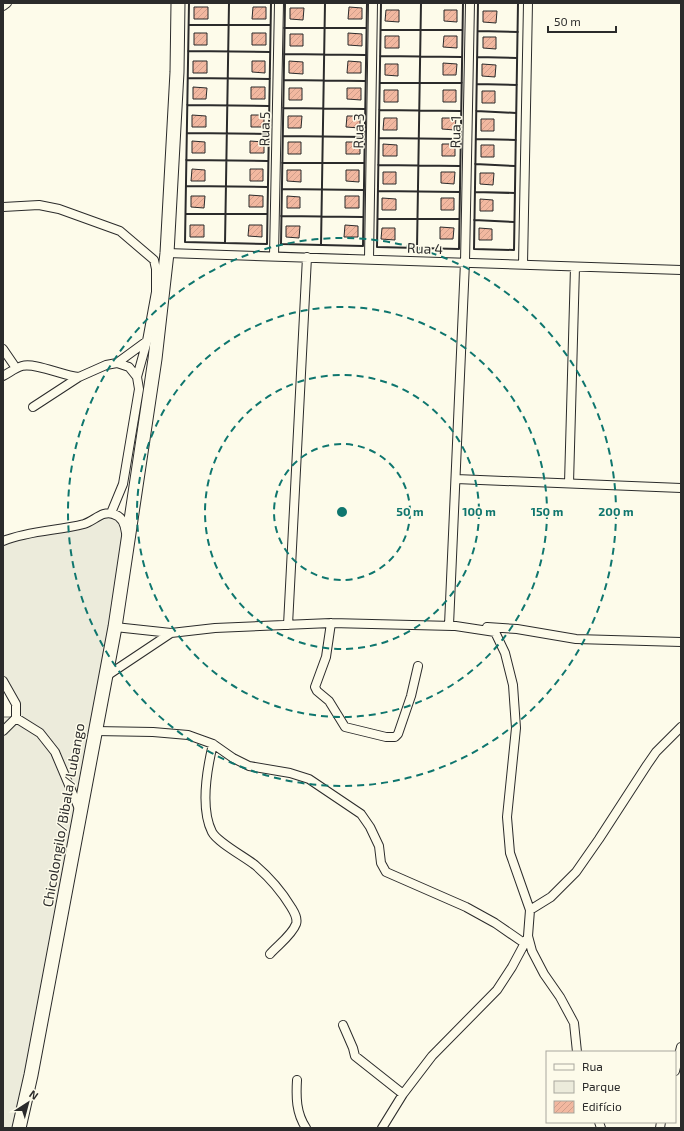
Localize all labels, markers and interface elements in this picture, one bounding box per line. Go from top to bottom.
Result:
scale bar [548,8,616,34]
text: 50 m [554,14,581,28]
street label: Rua 5 [255,111,273,147]
street label: Rua 3 [349,113,367,149]
street label: Rua 1 [446,115,464,149]
street label: Rua 4 [407,239,443,257]
text: 50 m [396,504,424,518]
text: 100 m [462,504,496,518]
text: 150 m [531,504,563,518]
text: 200 m [598,504,634,518]
centre of rings [335,505,349,519]
street label: Chicolongilo/Bibala/Lubango [38,722,88,908]
legend [546,1051,676,1123]
text: Rua [582,1059,603,1073]
text: Parque [582,1079,620,1093]
north arrow [8,1083,48,1123]
text: N [27,1087,41,1102]
text: Edifício [582,1099,622,1113]

